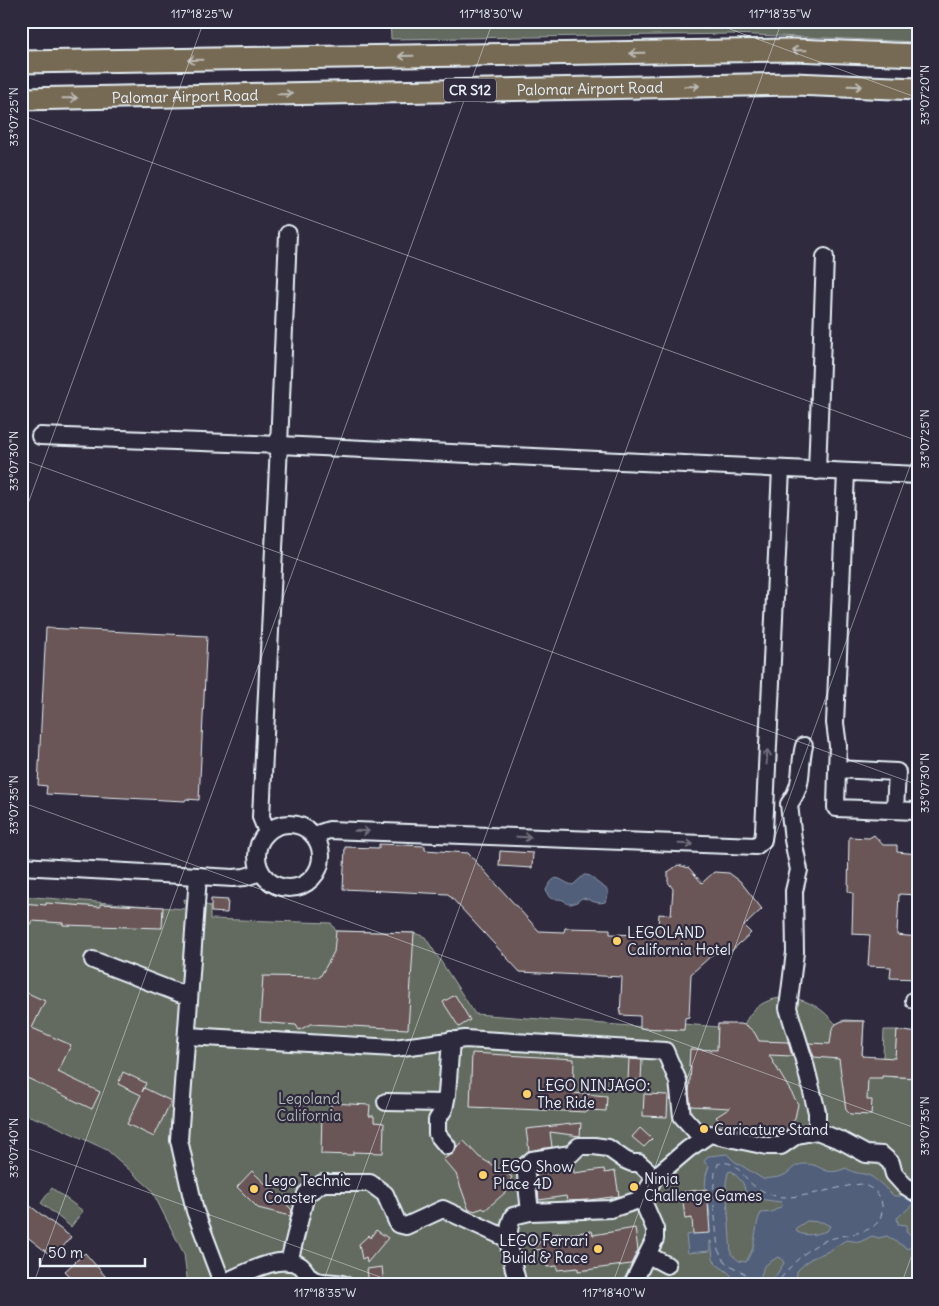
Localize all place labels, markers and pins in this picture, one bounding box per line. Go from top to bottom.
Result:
place label: LEGOLAND California Hotel [627,923,731,959]
marker: LEGOLAND California Hotel [611,935,623,947]
place label: LEGO NINJAGO: The Ride [537,1076,650,1112]
marker: LEGO NINJAGO: The Ride [521,1088,533,1100]
place label: Caricature Stand [714,1120,828,1139]
marker: Caricature Stand [698,1123,710,1135]
place label: LEGO Show Place 4D [493,1157,573,1193]
marker: LEGO Show Place 4D [477,1169,489,1181]
place label: Ninja Challenge Games [644,1169,762,1205]
place label: Lego Technic Coaster [264,1171,351,1207]
marker: Ninja Challenge Games [628,1181,640,1193]
marker: Lego Technic Coaster [248,1183,260,1195]
place label: LEGO Ferrari Build & Race [499,1231,588,1267]
marker: LEGO Ferrari Build & Race [592,1243,604,1255]

